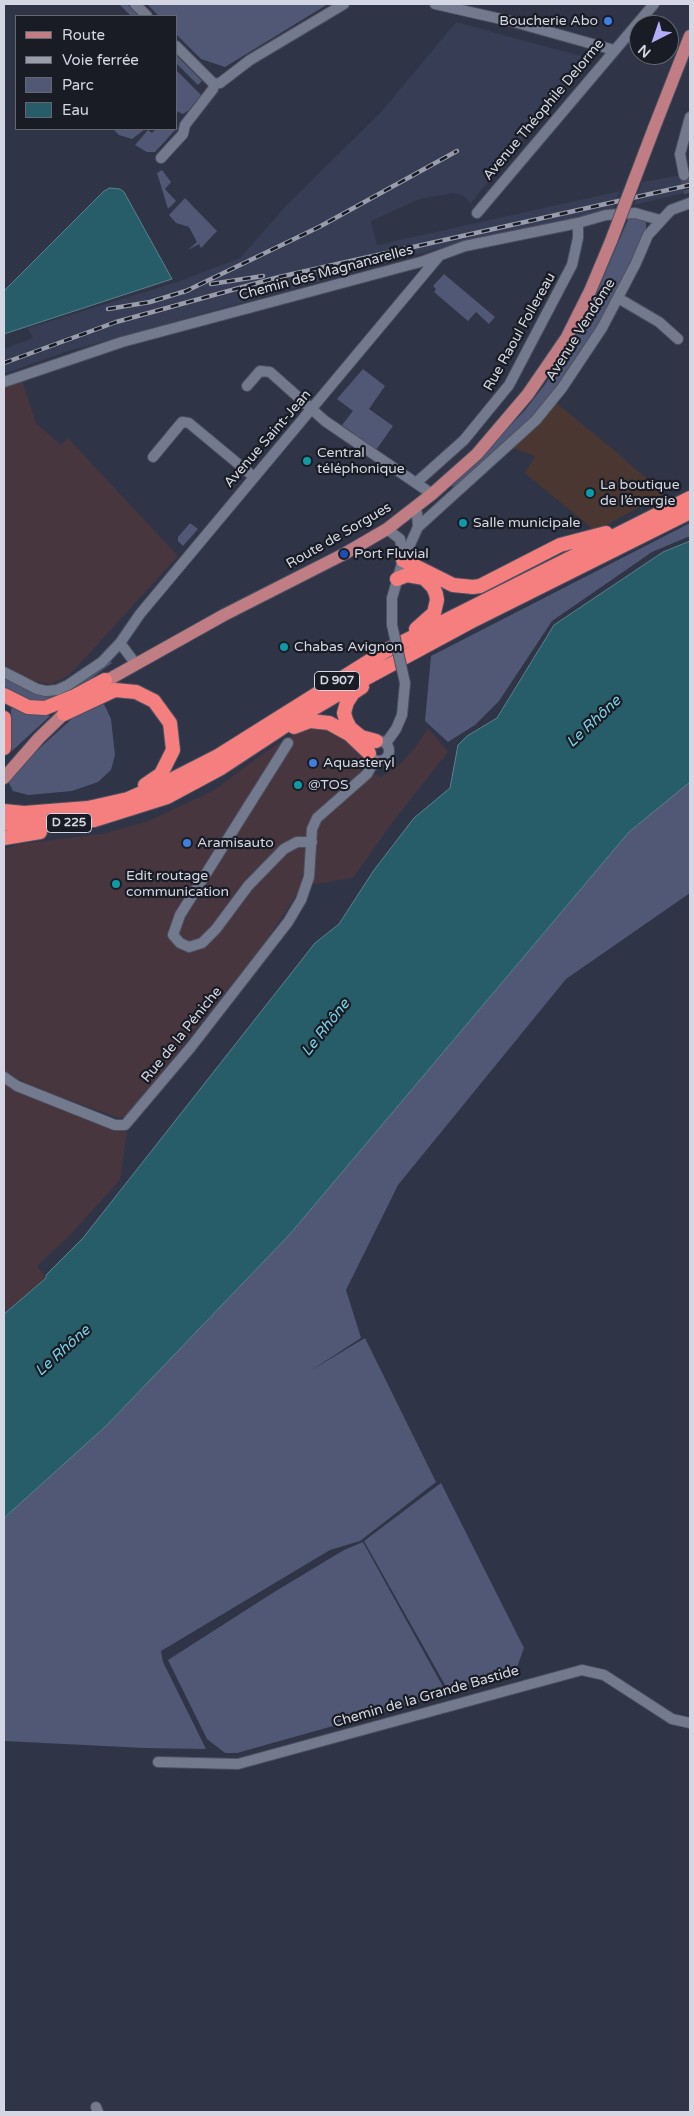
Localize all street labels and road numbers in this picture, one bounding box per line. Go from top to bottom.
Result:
street label: Avenue Théophile Delorme [480,36,608,184]
street label: Chemin des Magnanarelles [237,242,415,304]
street label: Rue Raoul Follereau [480,270,560,394]
street label: Avenue Vendôme [543,276,619,384]
street label: Avenue Saint-Jean [221,387,315,491]
street label: Route de Sorgues [283,499,395,573]
road number: D 907 [314,671,360,690]
road number: D 225 [46,814,92,832]
street label: Rue de la Péniche [138,984,226,1086]
street label: Chemin de la Grande Bastide [331,1662,521,1732]

